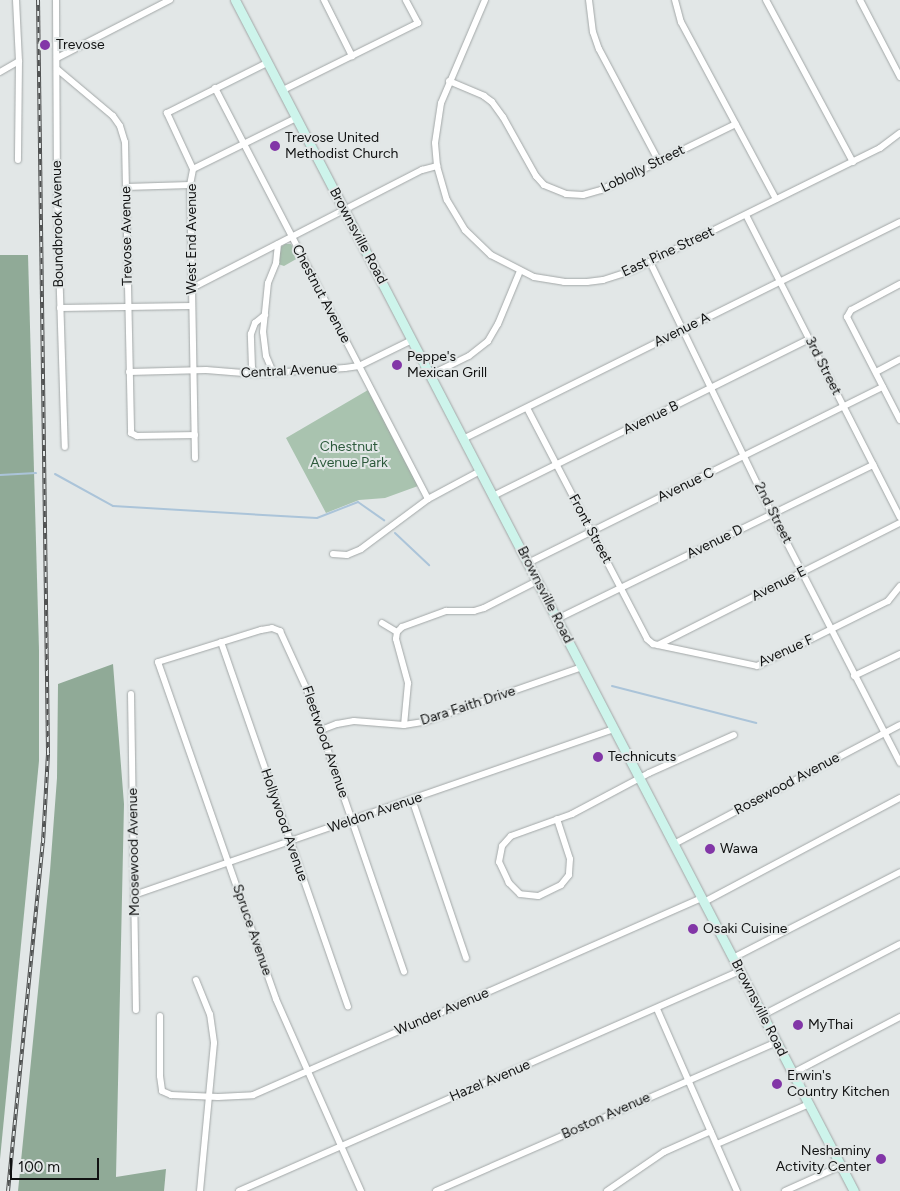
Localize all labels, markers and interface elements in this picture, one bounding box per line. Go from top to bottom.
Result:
place label: Trevose [56,37,105,53]
marker: Trevose [38,38,52,52]
place label: Trevose United Methodist Church [285,130,398,162]
marker: Trevose United Methodist Church [269,140,281,152]
street label: Loblolly Street [598,142,688,196]
street label: Boundbrook Avenue [48,160,68,288]
street label: West End Avenue [184,184,200,294]
street label: Brownsville Road [326,185,390,287]
street label: Trevose Avenue [118,186,136,286]
street label: East Pine Street [619,223,717,281]
street label: Chestnut Avenue [288,242,354,346]
street label: Avenue A [651,309,713,351]
street label: 3rd Street [801,334,845,398]
place label: Peppe's Mexican Grill [407,349,487,382]
marker: Peppe's Mexican Grill [391,359,403,371]
street label: Central Avenue [240,360,338,382]
street label: Avenue B [621,397,681,439]
park label: Chestnut Avenue Park [310,439,388,472]
street label: Avenue C [655,464,717,506]
street label: 2nd Street [750,480,796,546]
street label: Front Street [565,491,615,567]
street label: Avenue D [684,521,746,563]
street label: Brownsville Road [513,544,577,646]
street label: Avenue E [749,563,809,605]
street label: Avenue F [756,631,816,671]
street label: Dara Faith Drive [418,683,518,729]
street label: Fleetwood Avenue [298,684,352,800]
place label: Technicuts [608,749,676,765]
street label: Rosewood Avenue [731,749,843,819]
marker: Technicuts [592,751,604,763]
street label: Hollywood Avenue [257,766,311,884]
street label: Moosewood Avenue [124,788,144,916]
street label: Weldon Avenue [326,789,424,837]
place label: Wawa [720,841,758,857]
marker: Wawa [704,843,716,855]
street label: Spruce Avenue [229,882,275,978]
place label: Osaki Cuisine [703,921,787,937]
marker: Osaki Cuisine [687,923,699,935]
street label: Brownsville Road [727,957,791,1059]
street label: Wunder Avenue [393,985,491,1039]
place label: MyThai [808,1017,853,1033]
marker: MyThai [792,1019,804,1031]
street label: Hazel Avenue [447,1056,533,1106]
place label: Erwin's Country Kitchen [787,1068,890,1100]
marker: Erwin's Country Kitchen [771,1078,783,1090]
street label: Boston Avenue [559,1089,653,1143]
place label: Neshaminy Activity Center [776,1143,871,1176]
scale bar [12,1148,101,1180]
marker: Neshaminy Activity Center [875,1153,887,1165]
text: 100 m [18,1158,60,1176]

